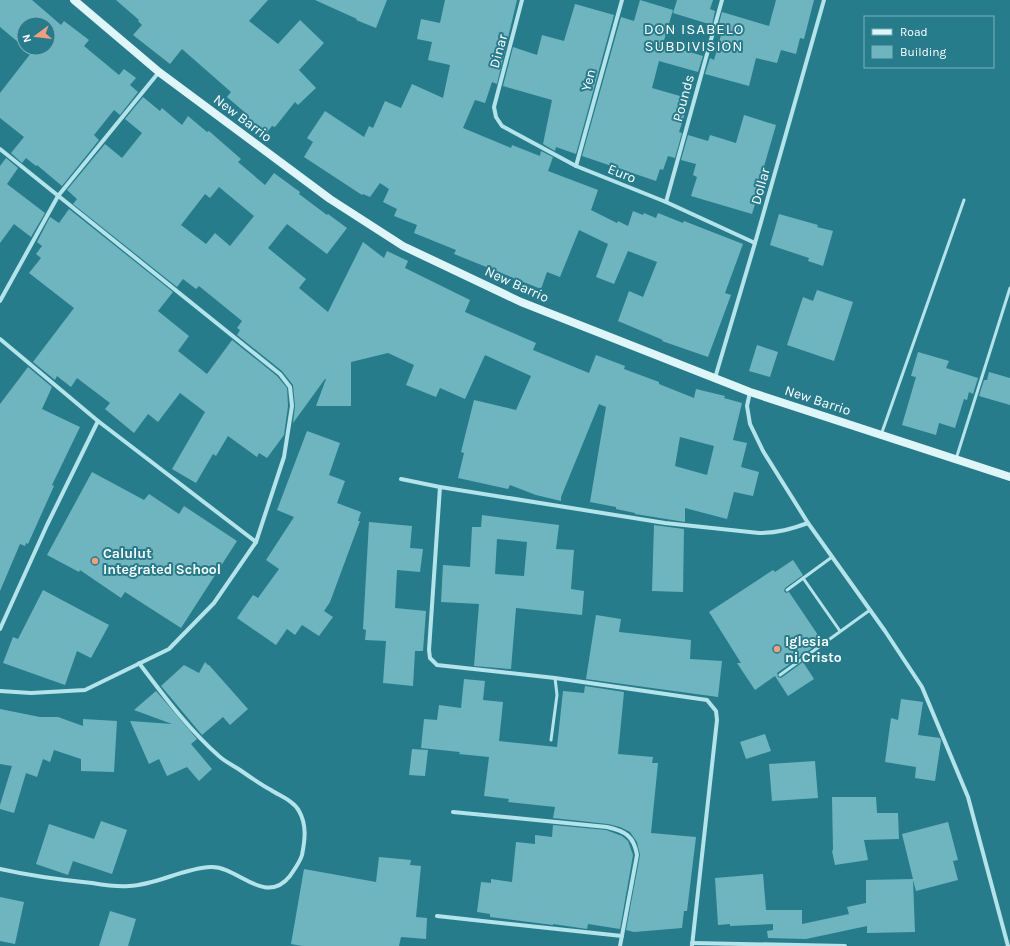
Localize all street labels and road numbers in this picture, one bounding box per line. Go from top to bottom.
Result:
street label: Dinar [486,31,511,70]
street label: Yen [577,67,600,93]
street label: Pounds [669,73,698,124]
street label: New Barrio [210,91,275,146]
street label: Euro [605,160,638,187]
street label: Dollar [747,165,774,207]
street label: New Barrio [482,263,552,306]
street label: New Barrio [783,382,853,419]

